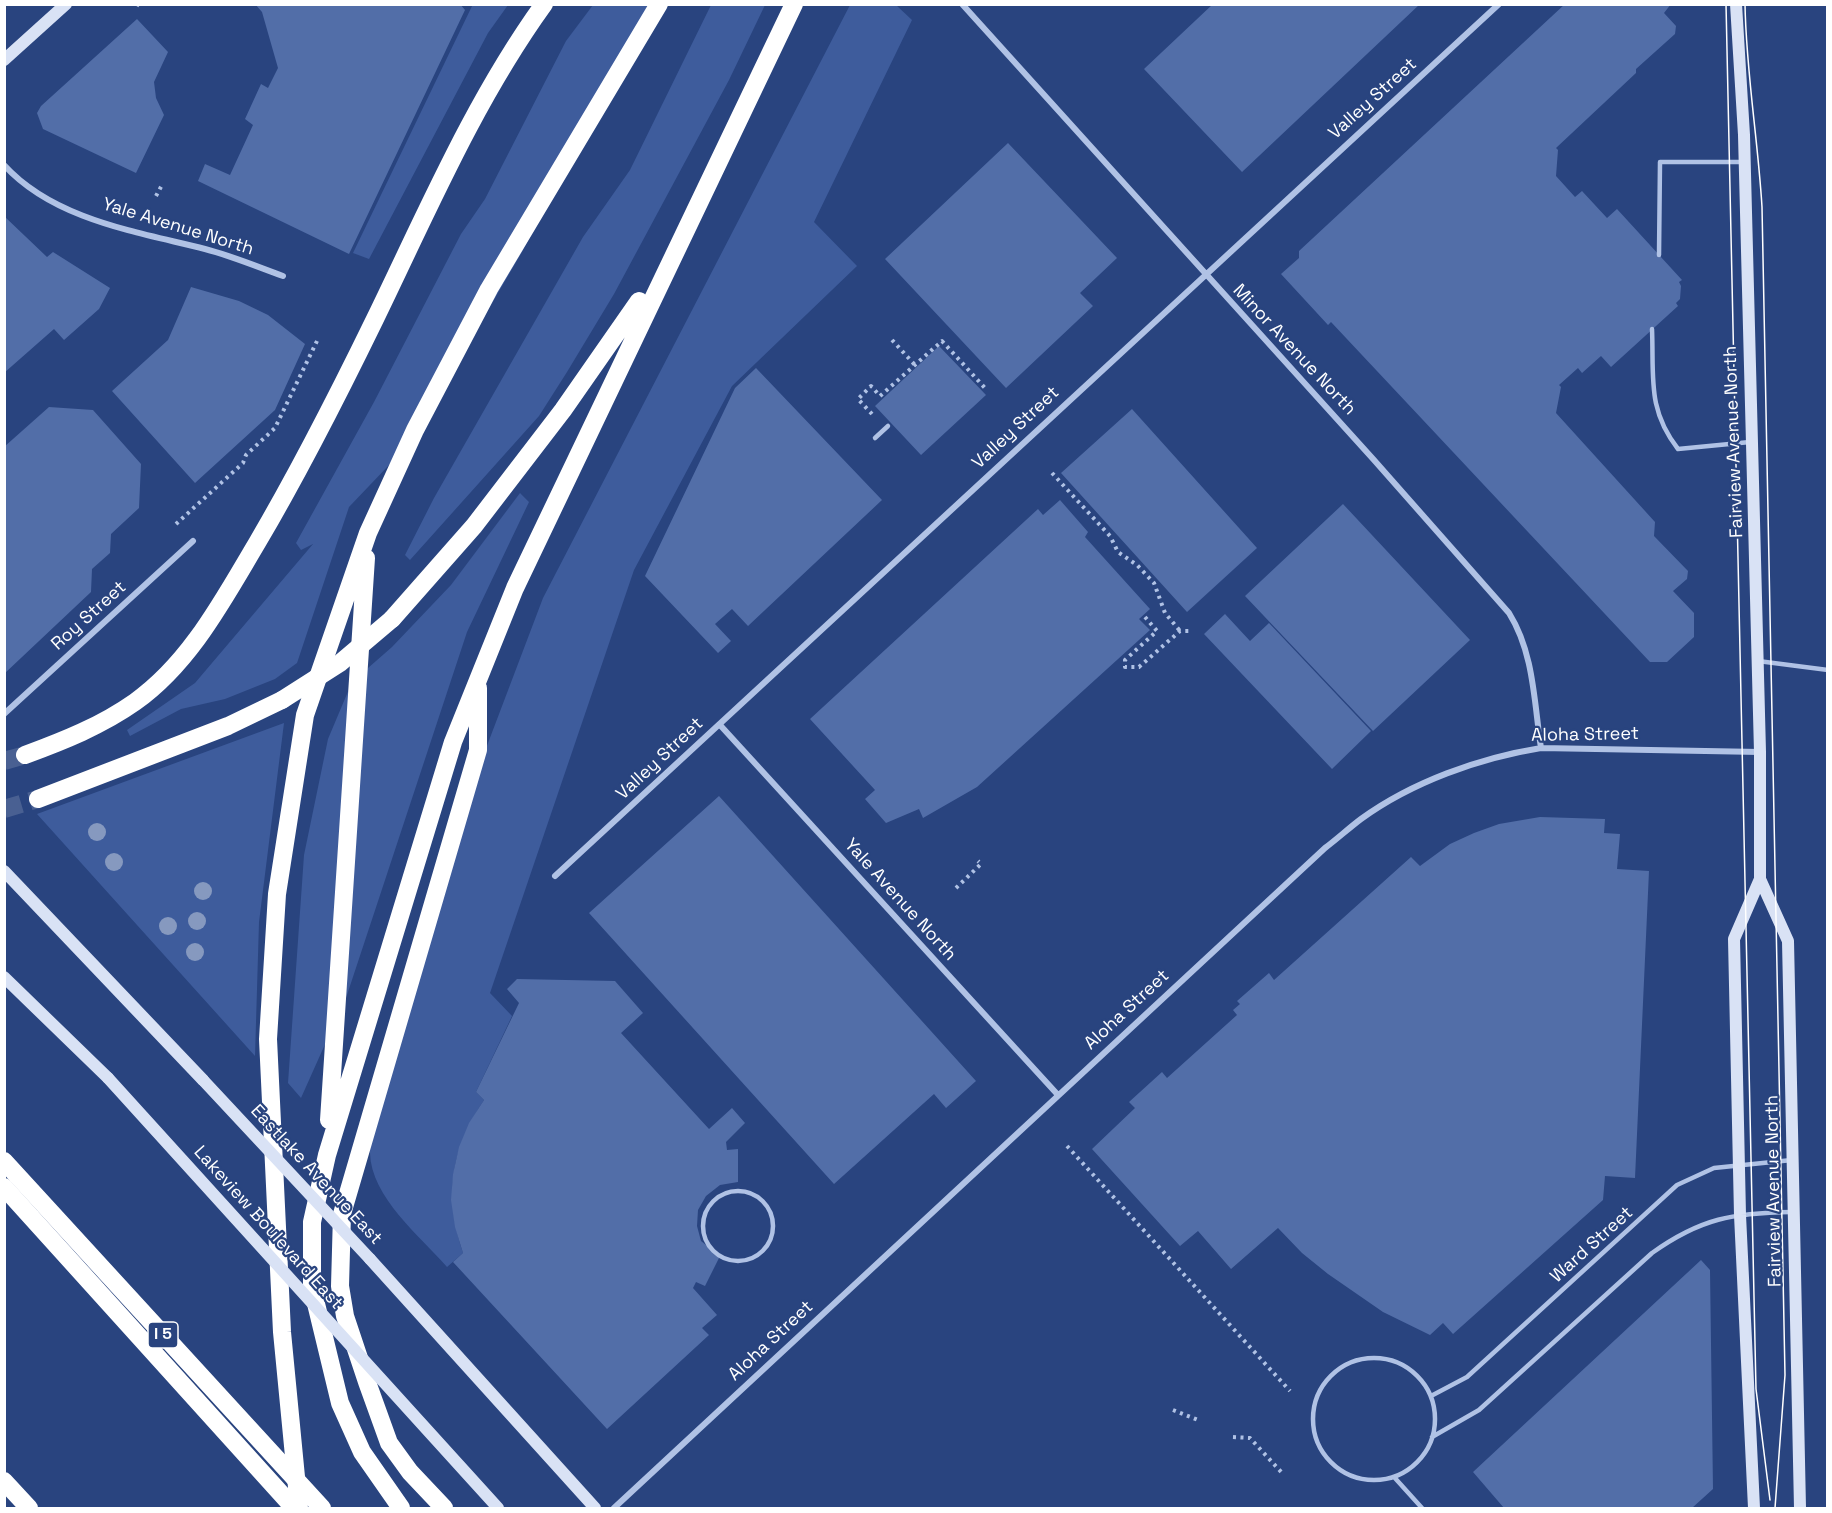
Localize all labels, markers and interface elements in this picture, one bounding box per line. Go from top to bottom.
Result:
street label: Valley Street [1325,54,1421,144]
street label: Yale Avenue North [100,194,256,260]
street label: Minor Avenue North [1228,280,1360,420]
street label: Fairview Avenue North [1720,346,1748,538]
street label: Valley Street [968,382,1064,474]
street label: Roy Street [47,577,131,655]
street label: Valley Street [612,713,708,805]
street label: Aloha Street [1531,723,1639,747]
street label: Yale Avenue North [839,834,961,966]
street label: Aloha Street [1080,965,1174,1055]
street label: Fairview Avenue North [1762,1095,1786,1287]
street label: Eastlake Avenue East [246,1101,386,1249]
street label: Lakeview Boulevard East [189,1142,347,1314]
street label: Ward Street [1546,1202,1638,1288]
street label: Aloha Street [724,1296,818,1386]
road number: I 5 [148,1322,178,1348]

